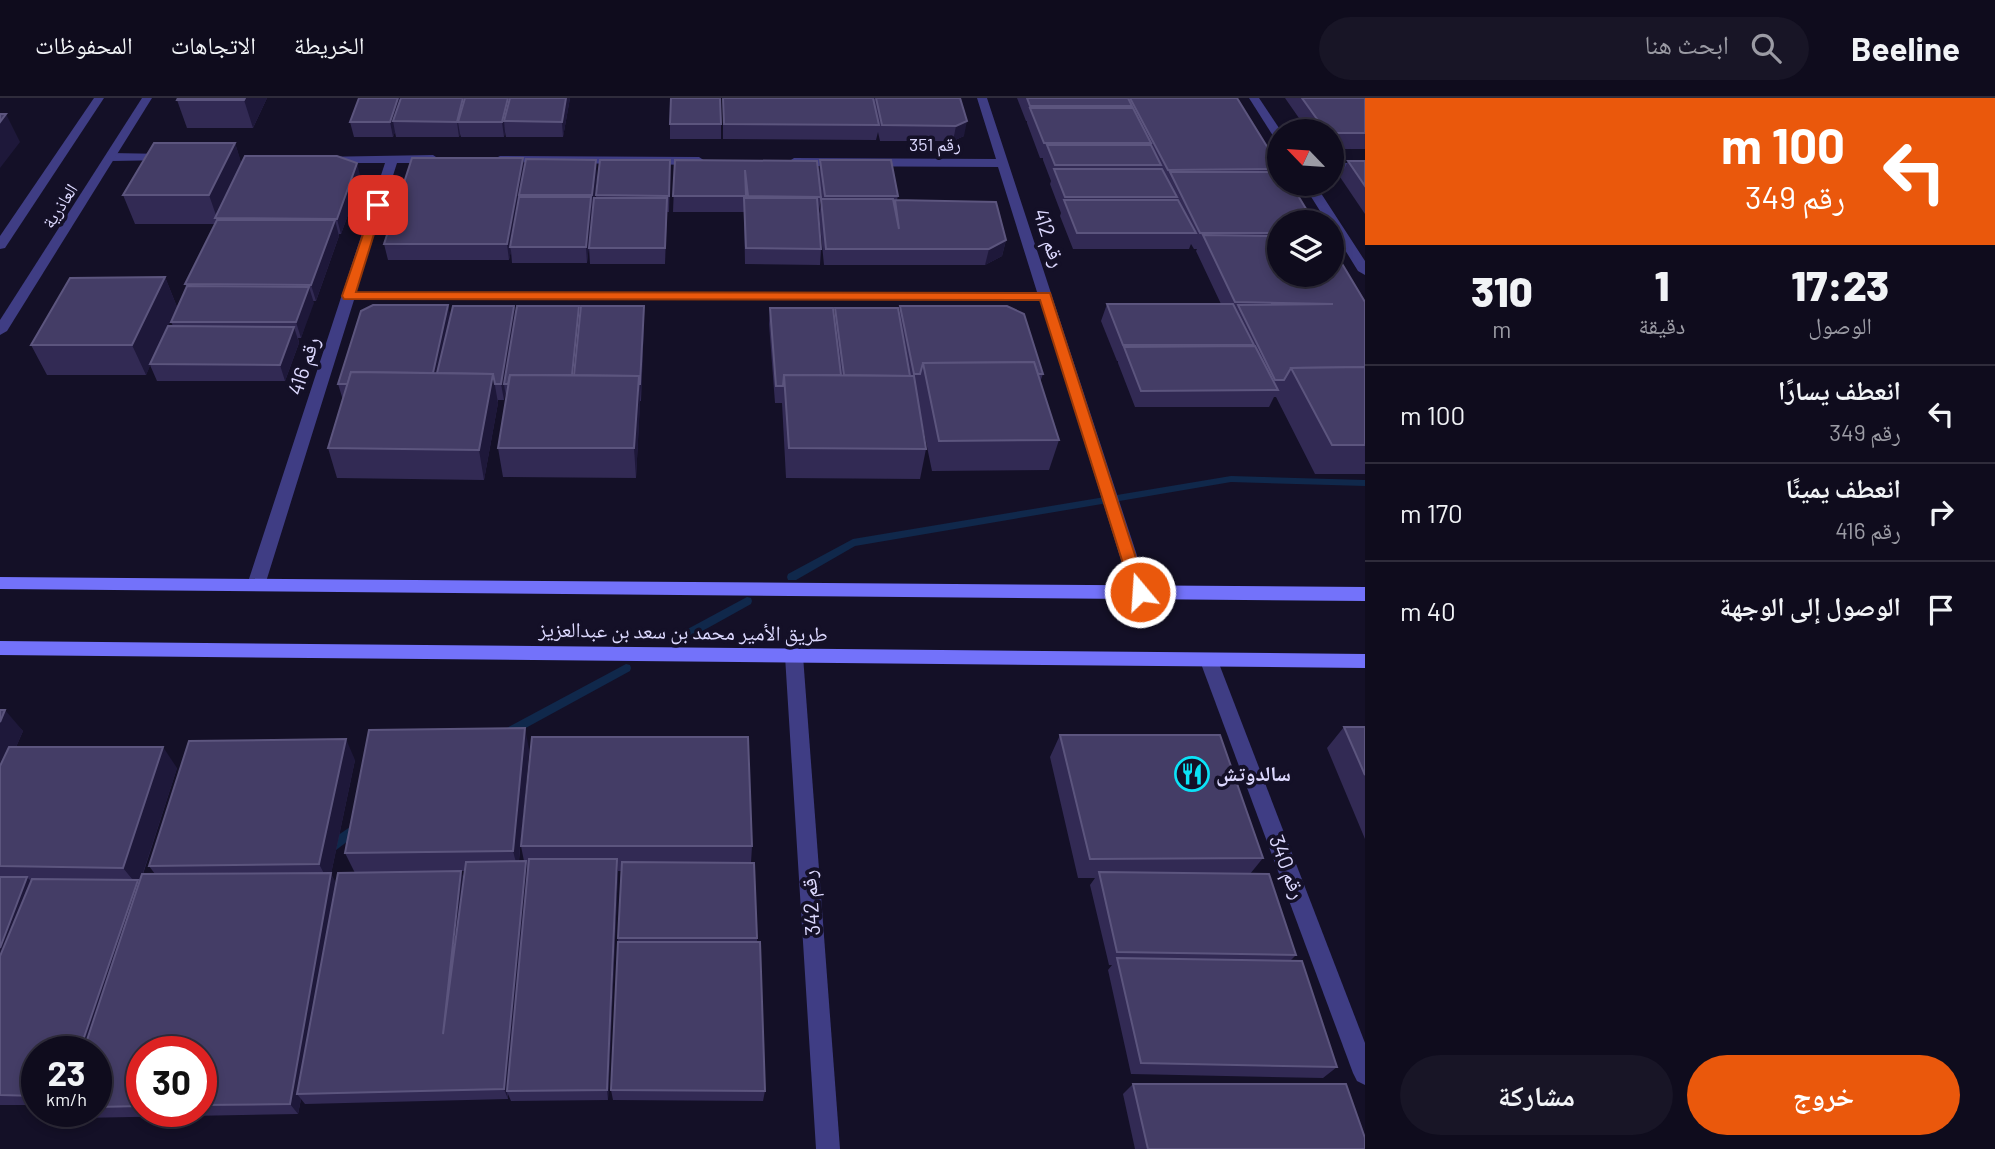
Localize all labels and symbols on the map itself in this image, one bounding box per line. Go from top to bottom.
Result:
north arrow [1267,119,1344,196]
street label: رقم 351 [909,133,961,157]
pin [348,175,408,235]
street label: العاذرية [37,179,82,232]
street label: رقم 412 [1026,205,1072,271]
street label: رقم 416 [281,333,327,399]
position arrow [1103,555,1177,629]
street label: طريق الأمير محمد بن سعد بن عبدالعزيز [537,615,828,648]
restaurant icon: سالدوتش [1173,755,1211,793]
place label: سالدوتش [1216,760,1291,787]
street label: رقم 340 [1262,831,1312,903]
street label: رقم 342 [795,869,827,937]
speed limit sign: 30 [126,1036,217,1127]

